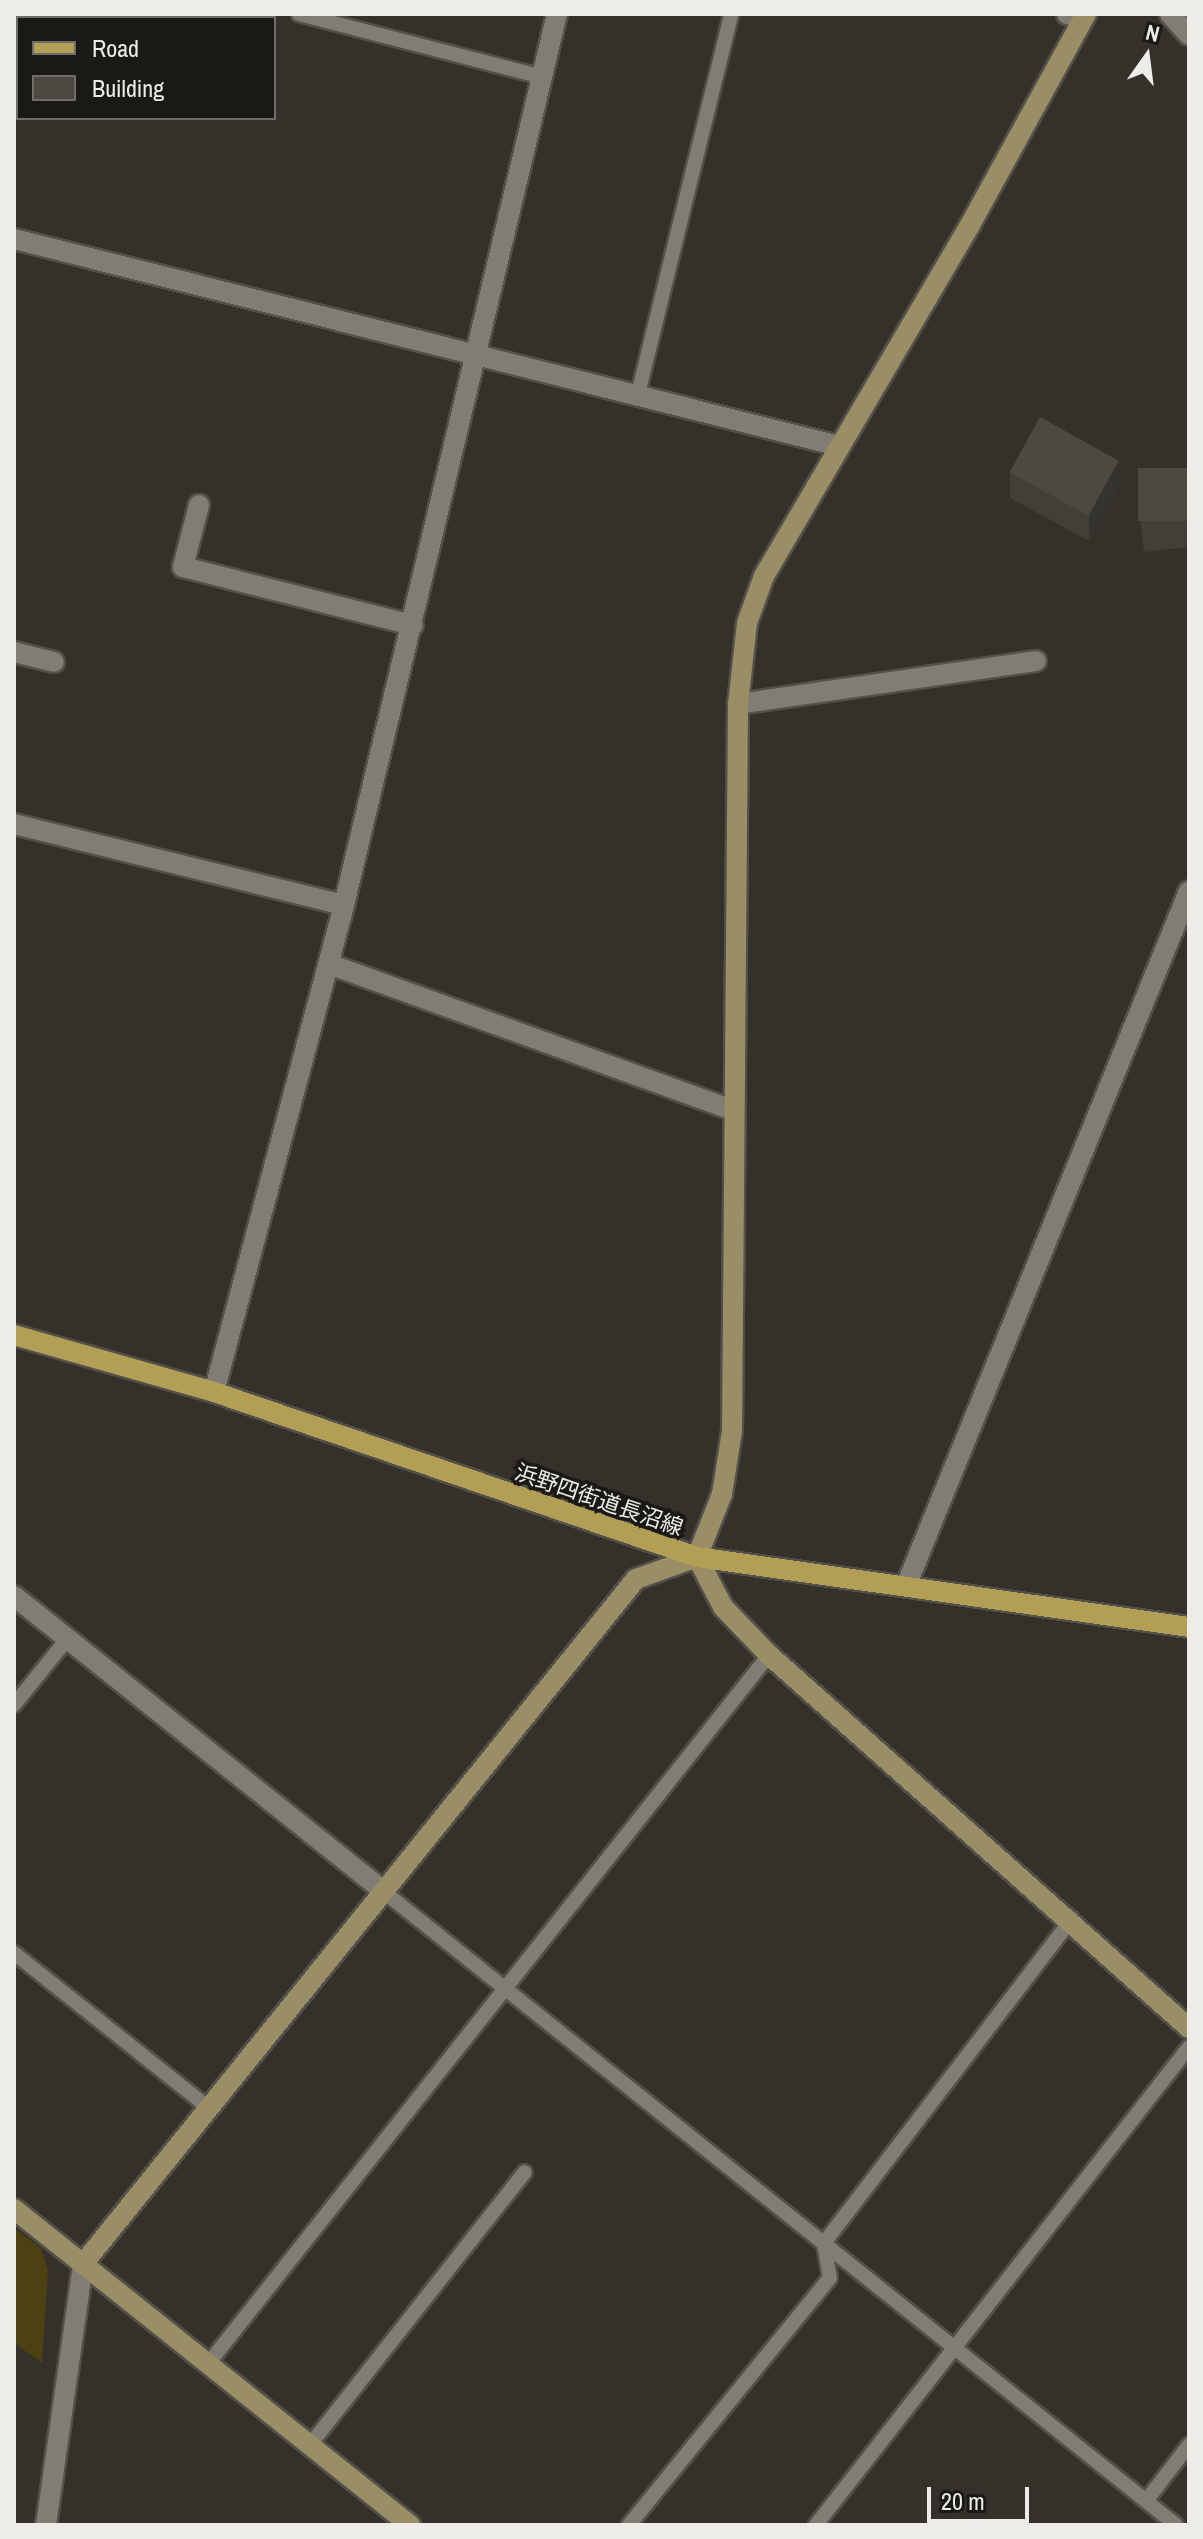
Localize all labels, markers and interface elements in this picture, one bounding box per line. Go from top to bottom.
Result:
legend [16,16,276,120]
north arrow [1107,16,1187,96]
text: N [1143,17,1163,49]
text: Road [92,32,139,64]
text: Building [92,72,164,104]
street label: 浜野四街道長沼線 [511,1459,687,1541]
scale bar [931,2471,1033,2521]
text: 20 m [941,2485,985,2517]

